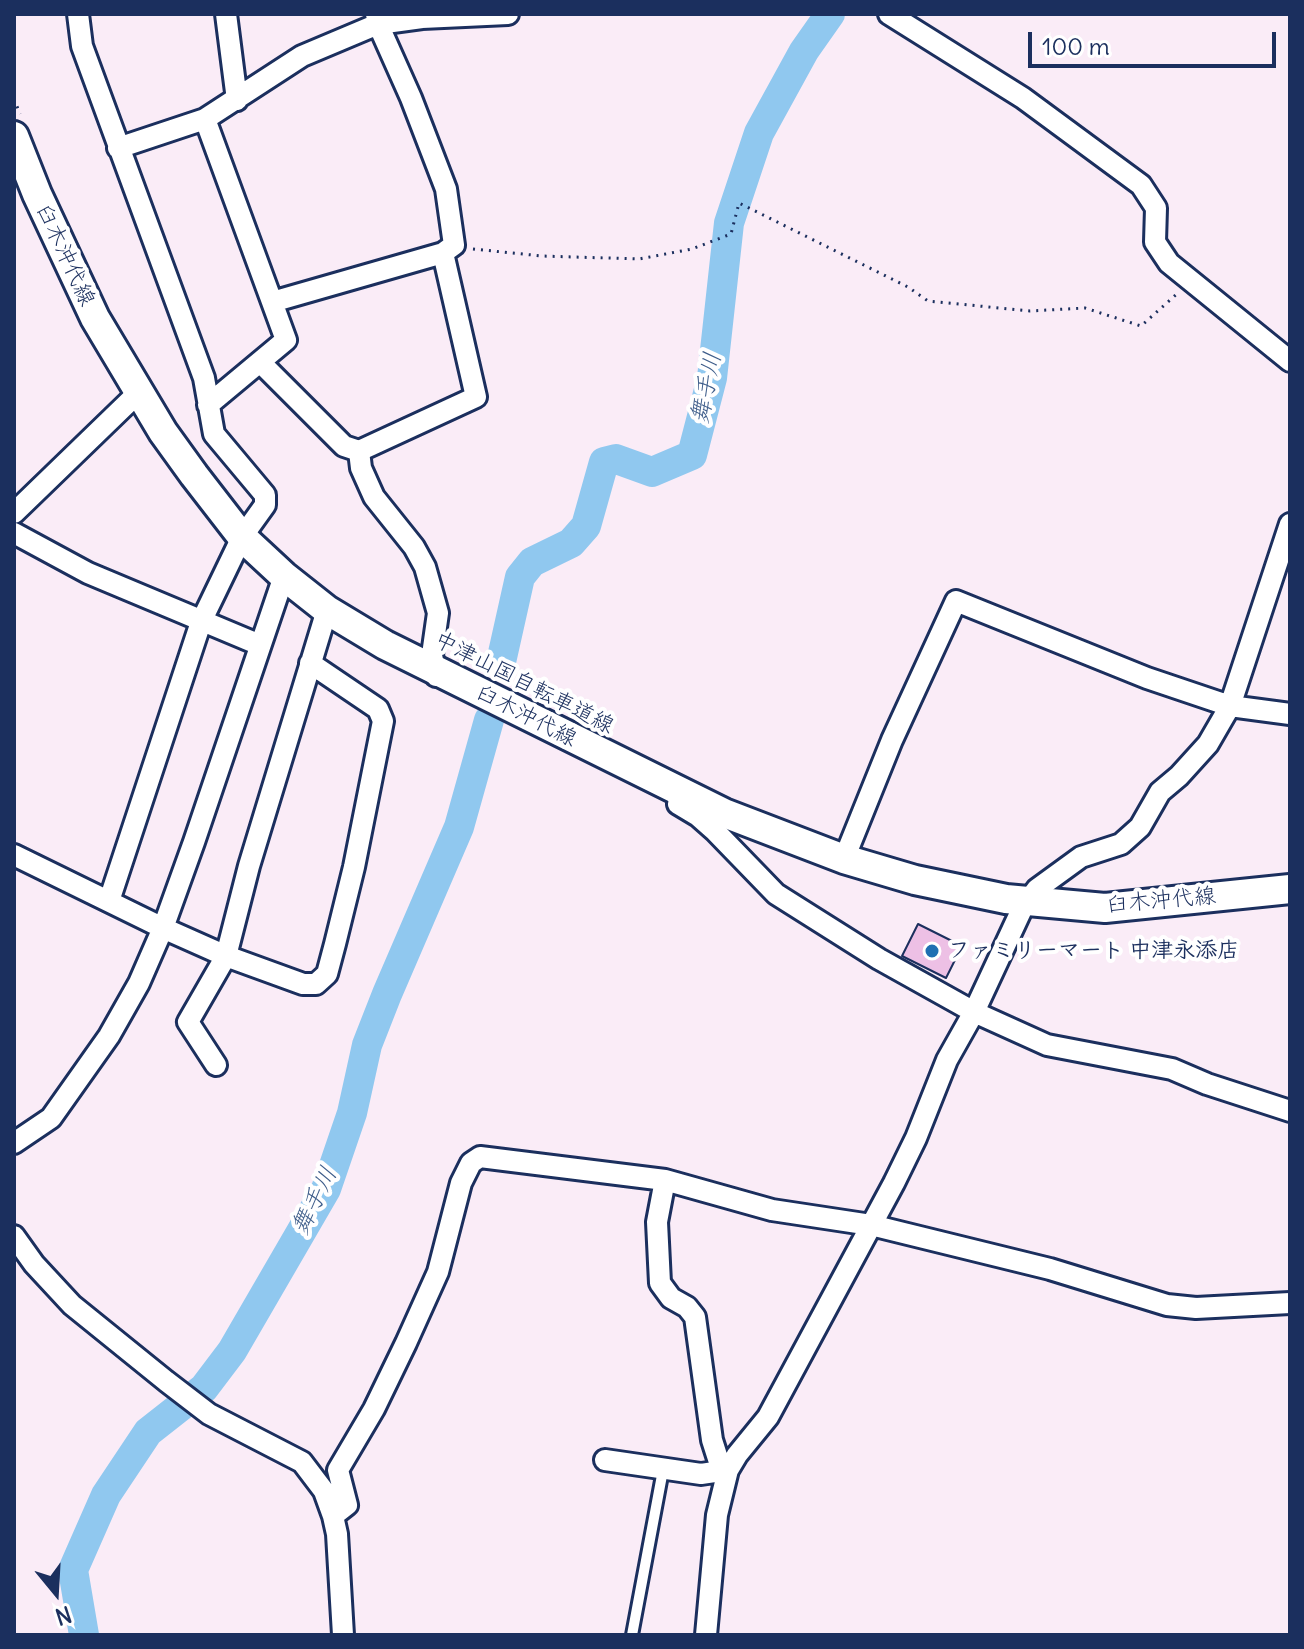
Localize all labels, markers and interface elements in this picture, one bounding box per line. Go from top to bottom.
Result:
scale bar [1032,16,1280,66]
text: 100 m [1042,31,1110,61]
street label: 臼木沖代線 [30,200,100,310]
water label: 舞手川 [686,350,728,426]
street label: 中津山国自転車道線 [430,626,618,740]
street label: 臼木沖代線 [471,679,581,753]
street label: 臼木沖代線 [1105,883,1217,919]
place label: ファミリーマート 中津永添店 [948,938,1239,964]
marker: ファミリーマート 中津永添店 [923,942,941,960]
water label: 舞手川 [286,1162,344,1240]
north arrow [16,1553,96,1633]
text: N [52,1600,75,1631]

